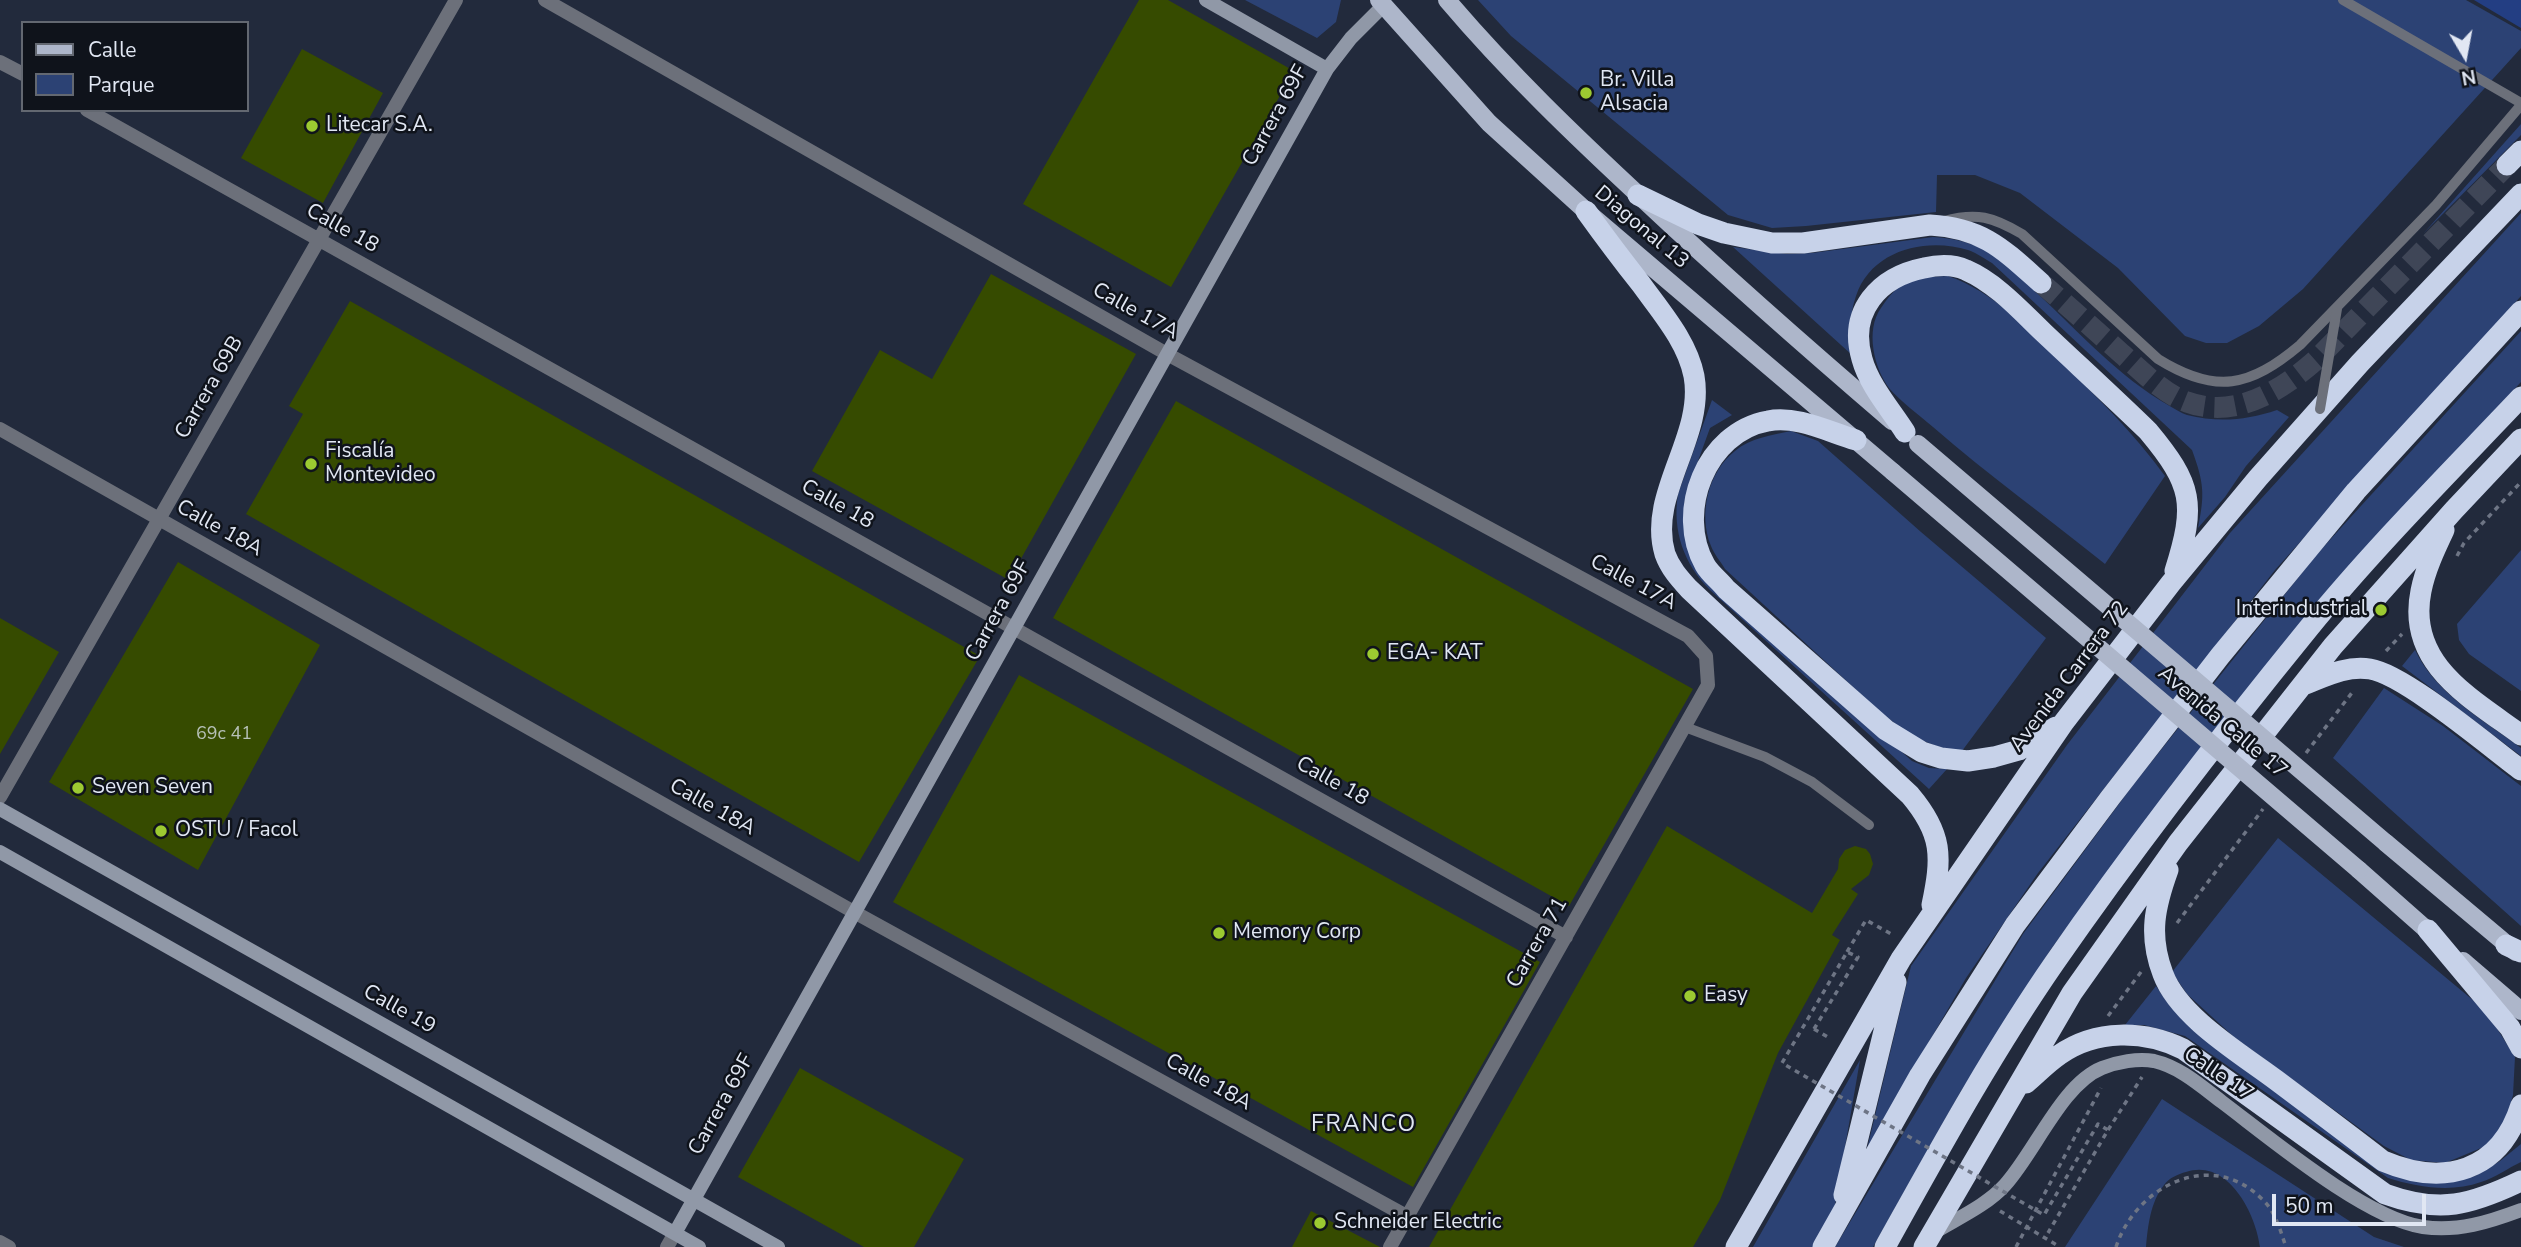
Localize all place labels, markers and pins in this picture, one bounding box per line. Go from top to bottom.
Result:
place label: Br. Villa Alsacia [1600,68,1674,118]
marker: Br. Villa Alsacia [1578,85,1594,101]
place label: Litecar S.A. [326,113,433,139]
marker: Litecar S.A. [304,118,320,134]
place label: Fiscalía Montevideo [325,439,436,489]
marker: Fiscalía Montevideo [303,456,319,472]
place label: Interindustrial [2236,597,2367,623]
marker: Interindustrial [2373,602,2389,618]
place label: EGA- KAT [1387,641,1483,667]
marker: EGA- KAT [1365,646,1381,662]
place label: Seven Seven [92,775,213,801]
marker: Seven Seven [70,780,86,796]
place label: OSTU / Facol [175,818,298,844]
marker: OSTU / Facol [153,823,169,839]
place label: Memory Corp [1233,920,1361,946]
marker: Memory Corp [1211,925,1227,941]
place label: Easy [1704,983,1748,1009]
marker: Easy [1682,988,1698,1004]
place label: Schneider Electric [1334,1210,1502,1236]
marker: Schneider Electric [1312,1215,1328,1231]

